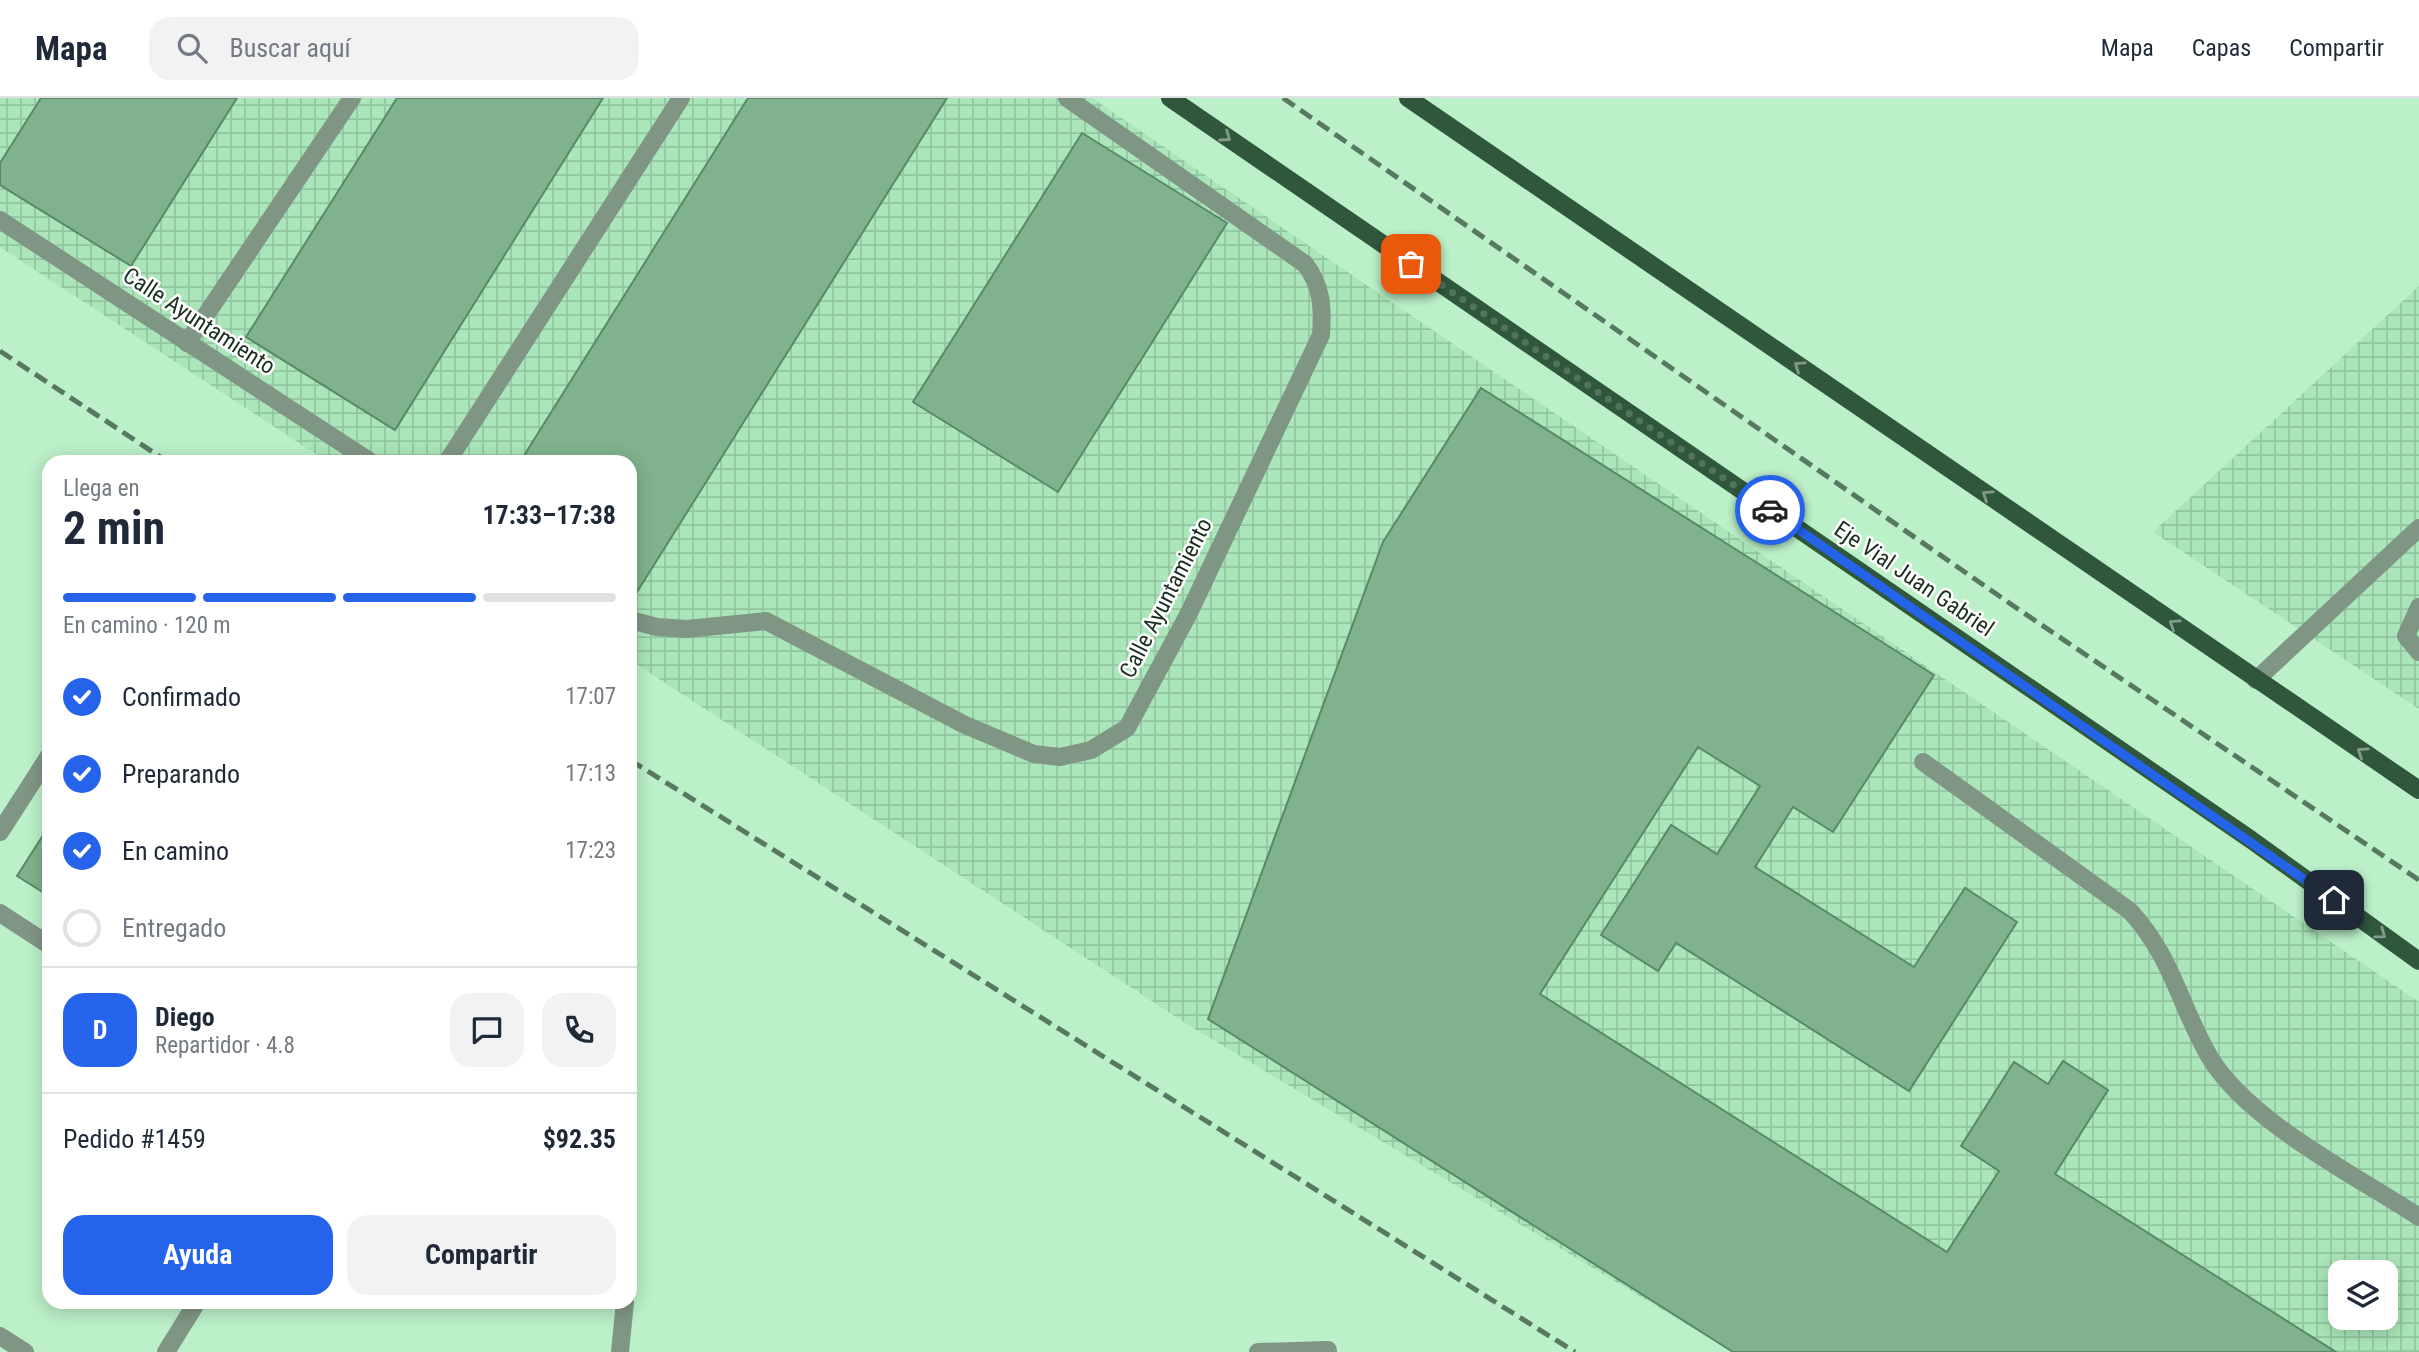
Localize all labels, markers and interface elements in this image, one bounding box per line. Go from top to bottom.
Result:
search box [149,17,639,80]
text: Mapa [35,29,107,68]
icon: search [173,29,211,67]
text: Buscar aquí [229,33,351,63]
text: Mapa [2101,34,2154,62]
text: Capas [2192,34,2251,62]
text: Compartir [2289,34,2384,62]
one-way arrow [1219,129,1232,142]
pin [1381,234,1441,294]
icon: bag [1392,245,1430,283]
street label: Calle Ayuntamiento [118,262,280,380]
one-way arrow [1794,362,1807,374]
text: Llega en [63,475,140,502]
courier [1735,475,1805,545]
one-way arrow [1981,490,1994,503]
icon: car [1751,491,1789,529]
text: 17:33–17:38 [482,500,616,530]
text: 2 min [63,501,165,555]
street label: Calle Ayuntamiento [1114,514,1218,682]
street label: Eje Vial Juan Gabriel [1829,516,1999,642]
text: En camino · 120 m [63,612,231,639]
one-way arrow [2169,620,2182,632]
icon: check [63,678,101,716]
text: Confirmado [122,682,241,712]
text: 17:07 [565,683,616,710]
one-way arrow [2357,747,2370,760]
icon: check [63,755,101,793]
text: Preparando [122,759,240,789]
text: 17:13 [565,760,616,787]
icon: check [63,832,101,870]
text: En camino [122,836,229,866]
text: 17:23 [565,837,616,864]
pin [2304,870,2364,930]
icon: home [2315,881,2353,919]
text: Entregado [122,913,226,943]
one-way arrow [2373,926,2386,938]
button: chat [450,993,524,1067]
button: phone [542,993,616,1067]
text: Diego [155,1002,215,1032]
text: D [93,1015,107,1045]
text: Repartidor · 4.8 [155,1032,295,1059]
text: Pedido #1459 [63,1124,206,1154]
text: $92.35 [543,1124,616,1154]
button: Ayuda [63,1215,333,1295]
button: Compartir [347,1215,616,1295]
map controls [2328,1260,2398,1330]
button: layers [2328,1260,2398,1330]

